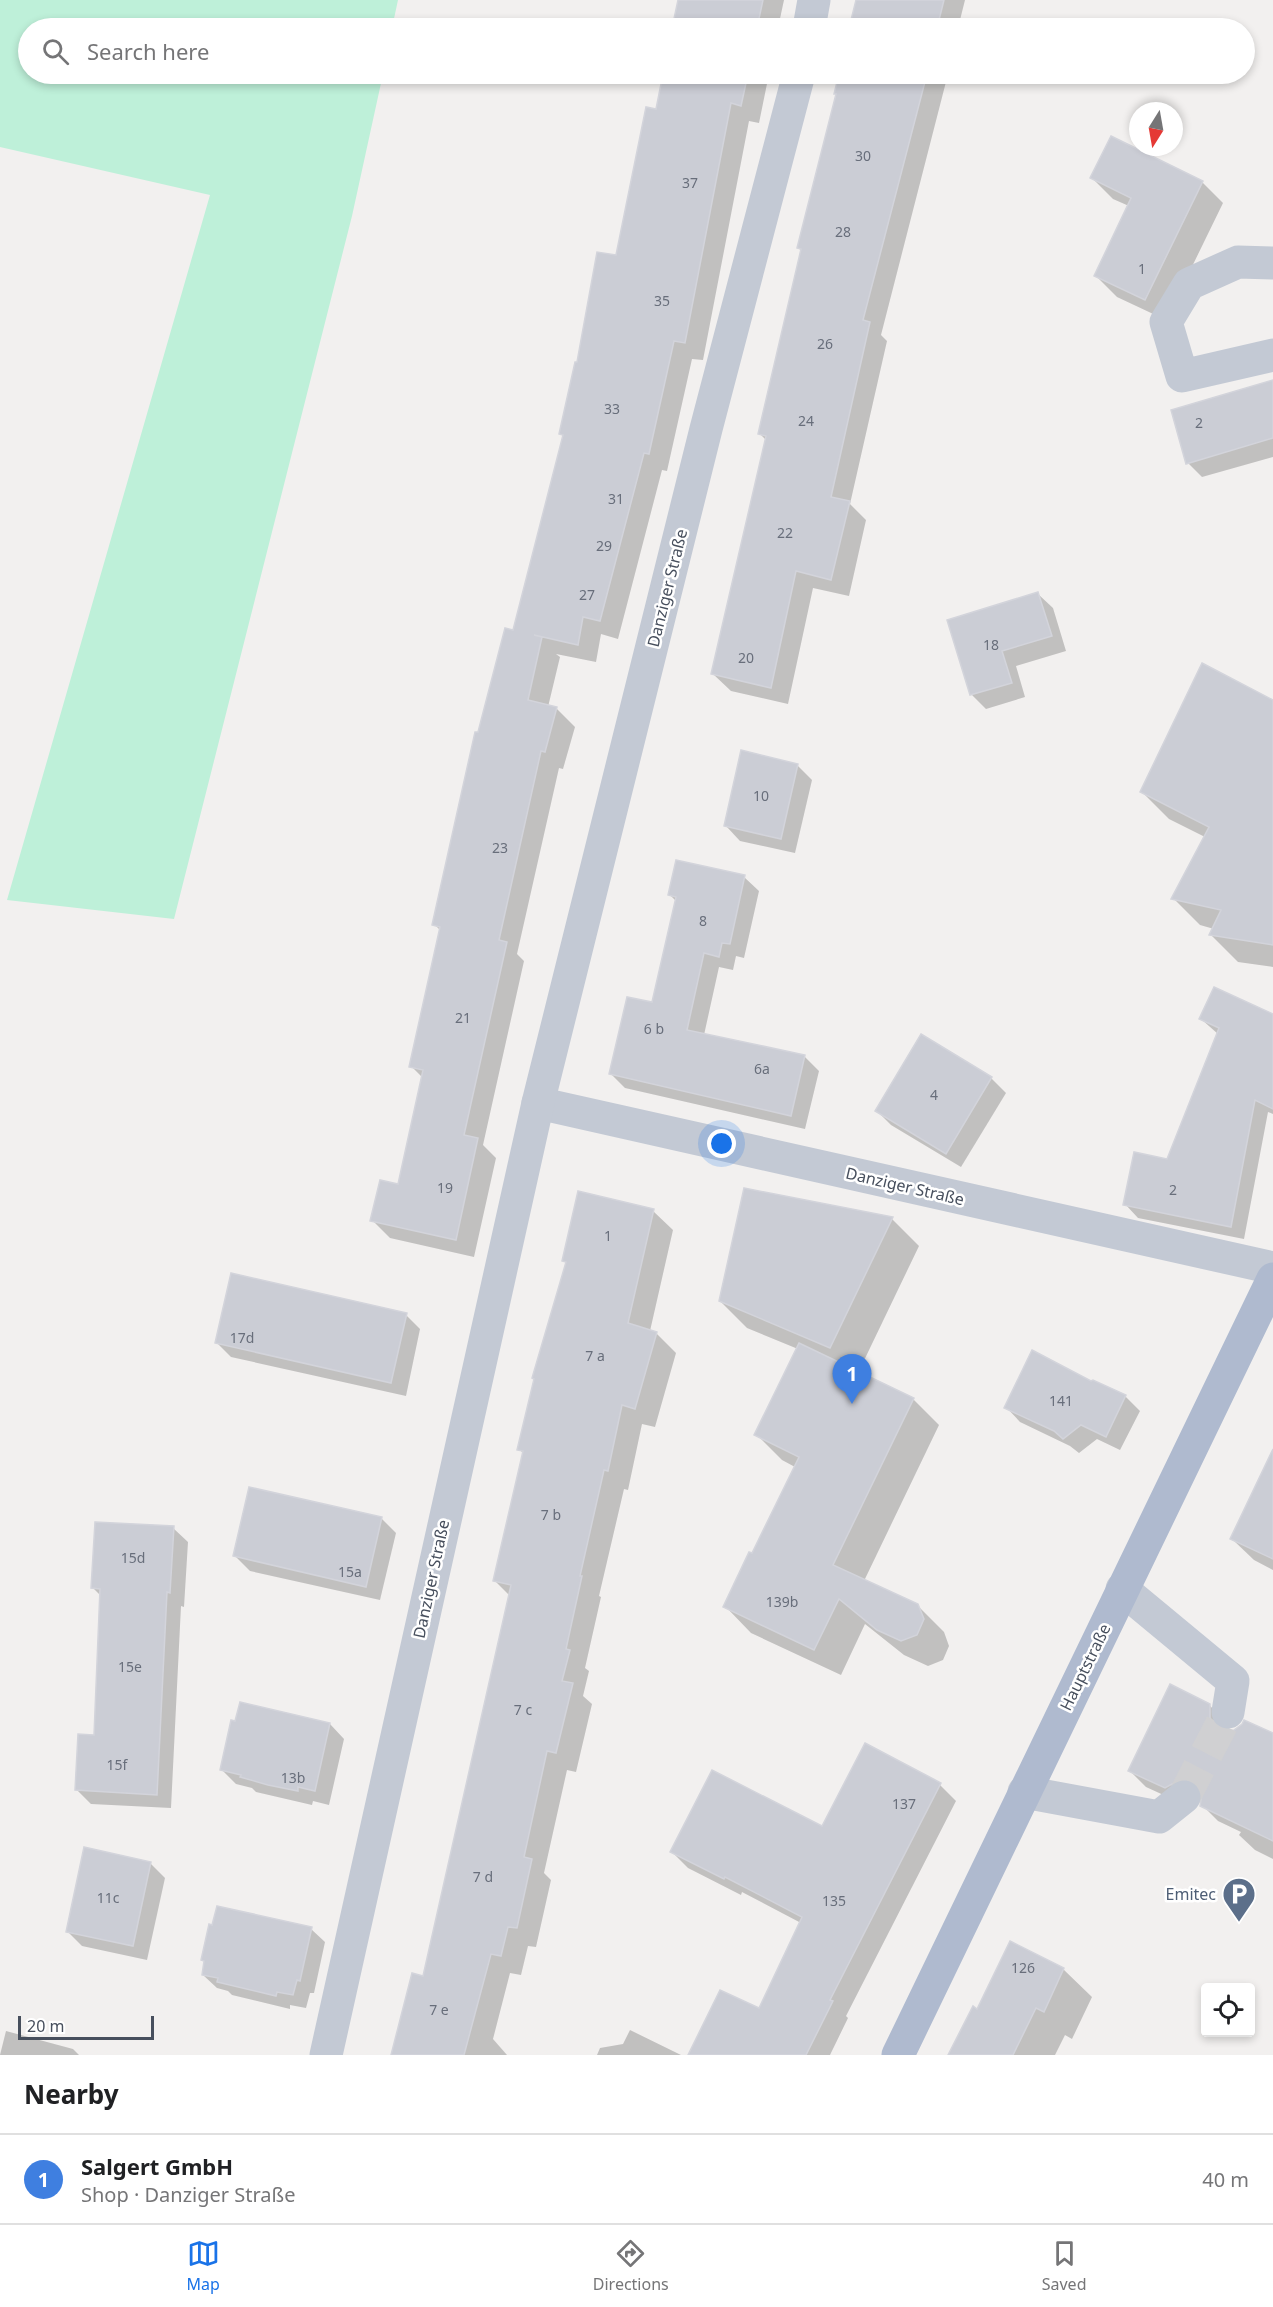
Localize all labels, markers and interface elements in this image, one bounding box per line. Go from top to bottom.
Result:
search box [18,18,1255,84]
icon: search [39,35,72,68]
text: Search here [87,36,209,66]
north arrow [1129,102,1183,156]
house number: 30 [855,146,871,165]
house number: 37 [682,173,698,192]
house number: 28 [835,222,851,241]
house number: 1 [1138,259,1146,278]
house number: 35 [654,291,670,310]
house number: 26 [817,334,833,353]
house number: 33 [604,399,620,418]
house number: 24 [798,411,814,430]
house number: 2 [1195,413,1203,432]
house number: 31 [608,489,624,508]
house number: 22 [777,523,793,542]
street label: Danziger Straße [642,527,692,649]
house number: 29 [596,536,612,555]
house number: 27 [579,585,595,604]
house number: 18 [983,635,999,654]
house number: 20 [738,648,754,667]
house number: 10 [753,786,769,805]
house number: 23 [492,838,508,857]
house number: 8 [699,911,707,930]
house number: 21 [455,1008,471,1027]
house number: 6 b [644,1019,664,1038]
house number: 6a [754,1059,770,1078]
house number: 4 [930,1085,938,1104]
your location [707,1129,736,1158]
street label: Danziger Straße [844,1162,966,1210]
house number: 19 [437,1178,453,1197]
house number: 2 [1169,1180,1177,1199]
house number: 1 [604,1226,612,1245]
house number: 17d [230,1328,254,1347]
house number: 7 a [585,1346,605,1365]
pin: 1 [832,1354,872,1404]
house number: 141 [1049,1391,1073,1410]
house number: 7 b [541,1505,561,1524]
street label: Danziger Straße [408,1518,454,1640]
house number: 15d [121,1548,145,1567]
house number: 15a [338,1562,362,1581]
house number: 139b [766,1592,798,1611]
street label: Hauptstraße [1054,1620,1116,1714]
house number: 15e [118,1657,142,1676]
house number: 7 c [514,1700,532,1719]
house number: 15f [107,1755,129,1774]
house number: 13b [281,1768,305,1787]
house number: 137 [892,1794,916,1813]
house number: 7 d [473,1867,493,1886]
parking icon: Emitec [1221,1876,1257,1923]
place label: Emitec [1166,1883,1216,1905]
house number: 11c [97,1888,120,1907]
house number: 135 [822,1891,846,1910]
house number: 126 [1011,1958,1035,1977]
map controls [1201,1983,1255,2037]
button: locate [1201,1983,1255,2037]
house number: 7 e [429,2000,449,2019]
scale bar [18,2013,154,2040]
text: 20 m [27,2015,64,2037]
text: Nearby [24,2076,119,2112]
text: Salgert GmbH [81,2151,233,2181]
text: 1 [38,2166,49,2193]
text: 40 m [1202,2166,1249,2193]
text: Shop · Danziger Straße [81,2181,295,2208]
tab: Map [186,2237,220,2295]
tab: Directions [593,2237,669,2295]
tab: Saved [1042,2237,1086,2295]

